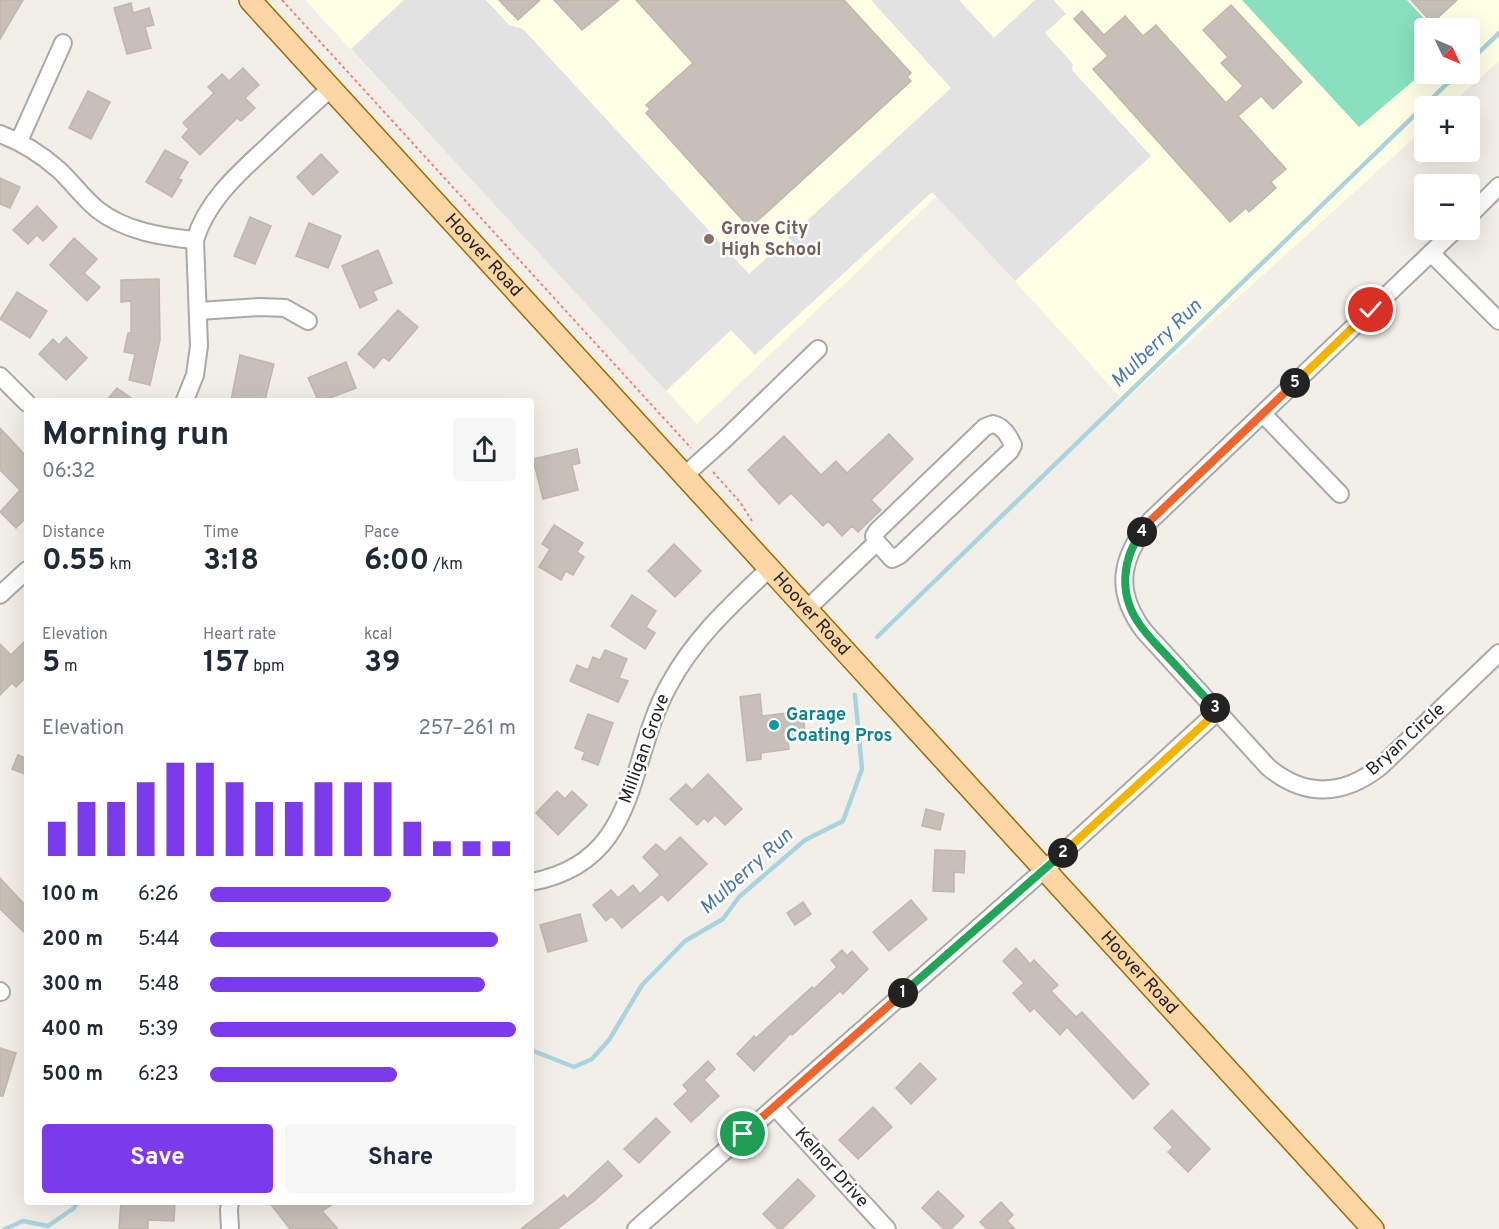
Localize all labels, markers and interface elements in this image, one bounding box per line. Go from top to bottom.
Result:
north arrow [1414,18,1480,84]
map controls [1414,18,1480,240]
button: + [1414,96,1480,162]
button: − [1414,174,1480,240]
street label: Hoover Road [440,209,527,302]
place label: Grove City High School [721,218,822,262]
marker: Grove City High School [702,232,716,246]
pin [1345,284,1396,335]
icon: check [1354,293,1387,326]
water label: Mulberry Run [1106,294,1208,394]
pin: 5 [1280,368,1310,398]
text: 5 [1290,373,1300,393]
text: Morning run [42,415,229,457]
button: share [453,418,516,481]
text: 06:32 [42,459,95,485]
pin: 4 [1127,517,1157,547]
text: 4 [1137,522,1147,542]
text: Distance [42,523,105,543]
text: Time [203,523,239,543]
text: Pace [364,523,399,543]
text: 0.55 [42,543,106,580]
text: 3:18 [203,543,259,580]
text: 6:00 [364,543,429,580]
text: km [106,555,132,575]
text: /km [429,555,463,575]
street label: Hoover Road [767,568,855,661]
text: Elevation [42,625,108,645]
text: Heart rate [203,625,276,645]
text: kcal [364,625,392,645]
text: 5 [42,645,60,682]
text: 157 [203,645,249,682]
text: 39 [364,645,400,682]
text: m [60,657,78,677]
text: bpm [249,657,285,677]
street label: Milligan Grove [615,691,675,807]
pin: 3 [1200,693,1230,723]
text: 3 [1210,698,1220,718]
street label: Bryan Circle [1362,699,1450,781]
place label: Garage Coating Pros [786,704,892,748]
text: Elevation [42,716,124,742]
text: 257–261 m [419,716,516,742]
marker: Garage Coating Pros [767,718,781,732]
water label: Mulberry Run [695,823,799,921]
pin: 2 [1048,838,1078,868]
text: 2 [1058,843,1068,863]
text: 100 m [42,882,99,908]
text: 6:26 [138,882,179,908]
street label: Hoover Road [1095,926,1183,1019]
text: 200 m [42,927,103,953]
text: 5:44 [138,927,180,953]
text: 300 m [42,972,103,998]
text: 5:48 [138,972,180,998]
pin: 1 [888,978,918,1008]
text: 1 [900,983,906,1003]
text: 400 m [42,1017,104,1043]
text: 5:39 [138,1017,179,1043]
text: 500 m [42,1062,103,1088]
text: 6:23 [138,1062,179,1088]
pin [717,1108,768,1159]
icon: arrive [726,1117,759,1150]
street label: Kelnor Drive [789,1123,873,1213]
button: Save [42,1124,273,1193]
button: Share [285,1124,516,1193]

